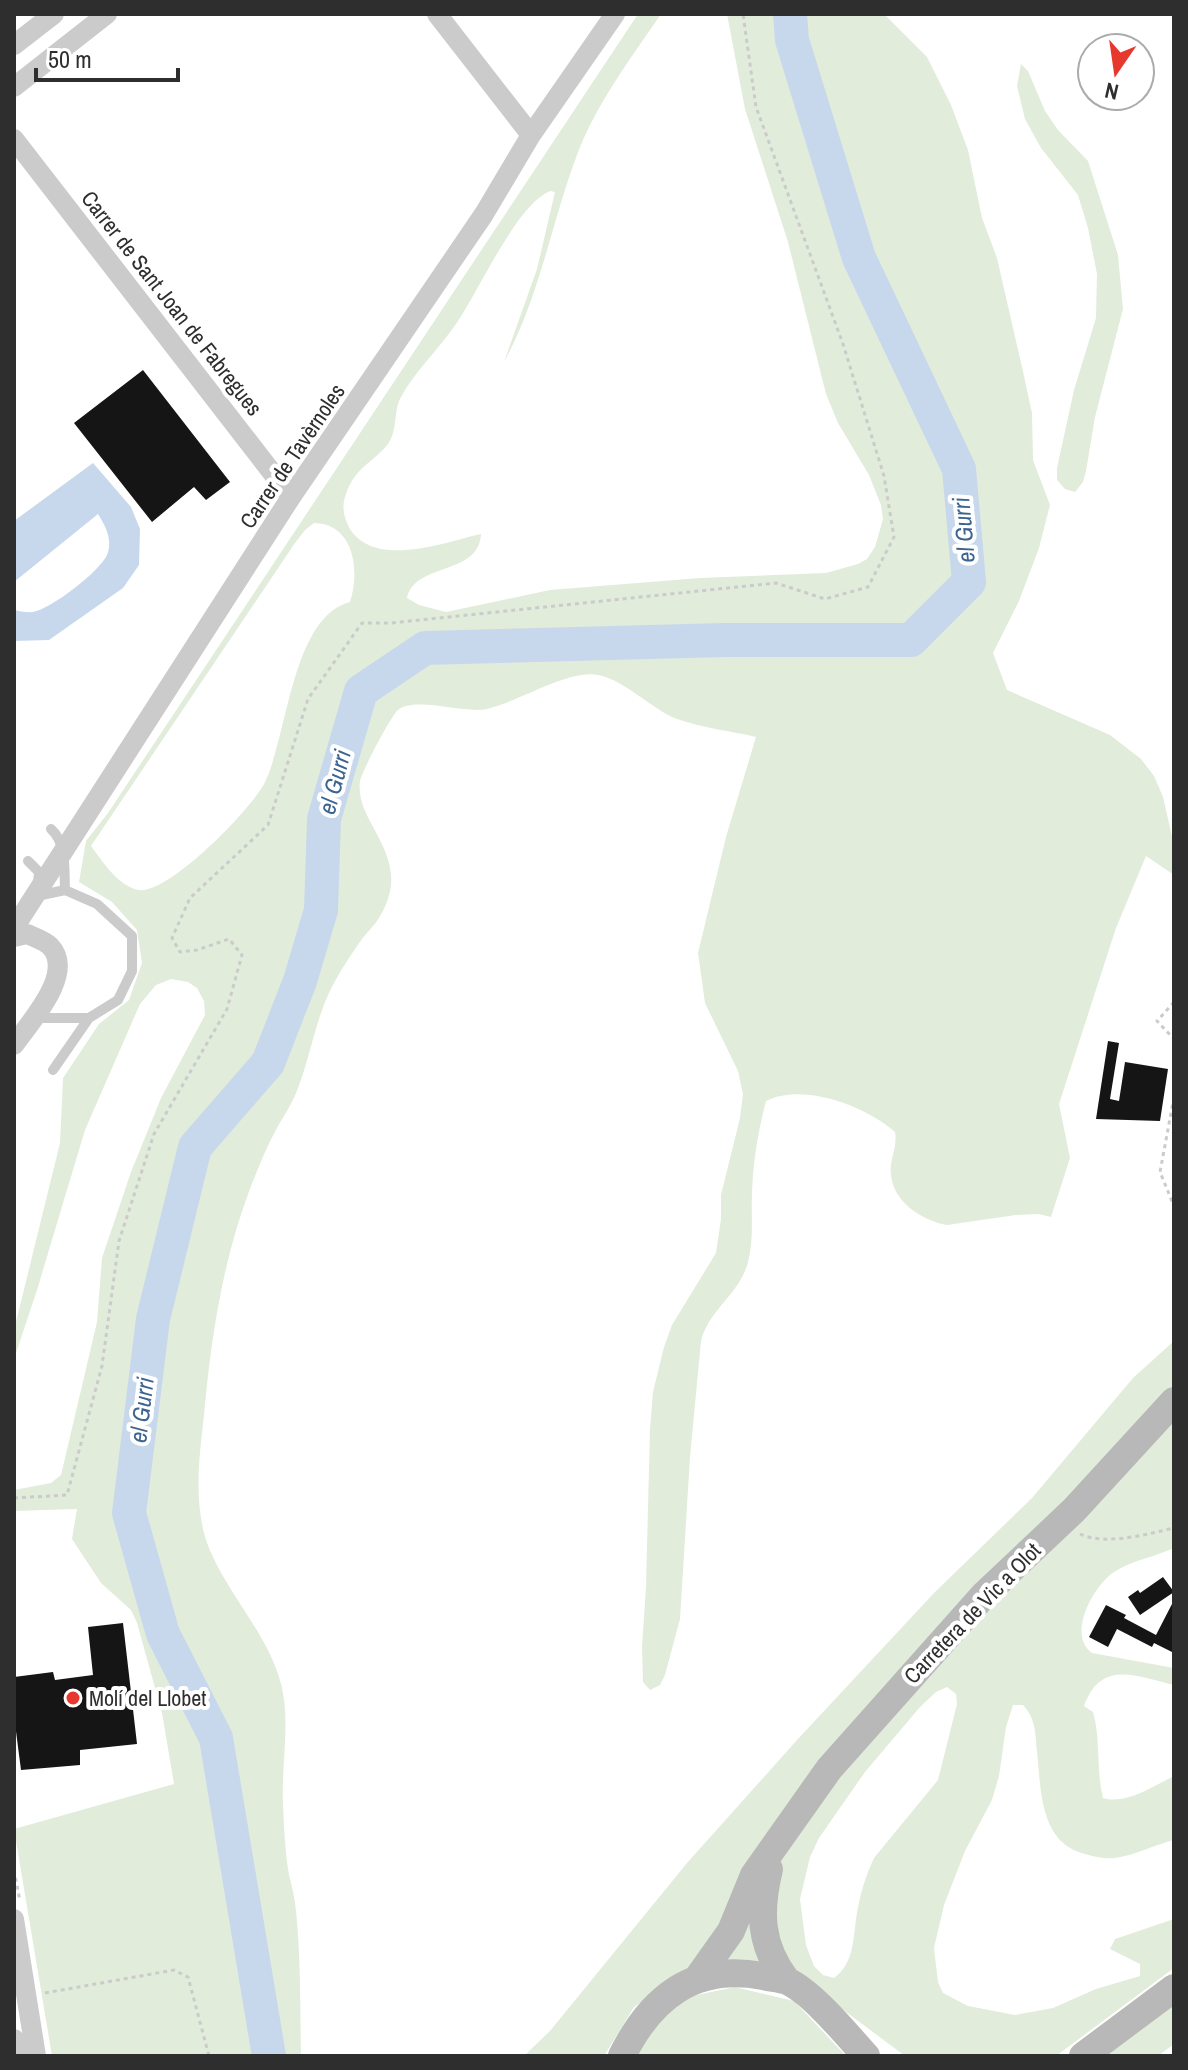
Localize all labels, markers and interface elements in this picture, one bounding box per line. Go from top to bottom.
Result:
scale bar [36,32,178,82]
north arrow [1076,32,1156,112]
text: 50 m [48,43,92,75]
text: N [1102,75,1121,108]
street label: Carrer de Sant Joan de Fabregues [75,184,269,422]
street label: Carrer de Tavèrnoles [232,378,352,534]
water label: el Gurri [944,495,982,564]
water label: el Gurri [310,745,358,818]
water label: el Gurri [121,1375,161,1444]
street label: Carretera de Vic a Olot [897,1536,1047,1690]
place label: Molí del Llobet [89,1683,206,1713]
marker: Molí del Llobet [64,1689,82,1707]

